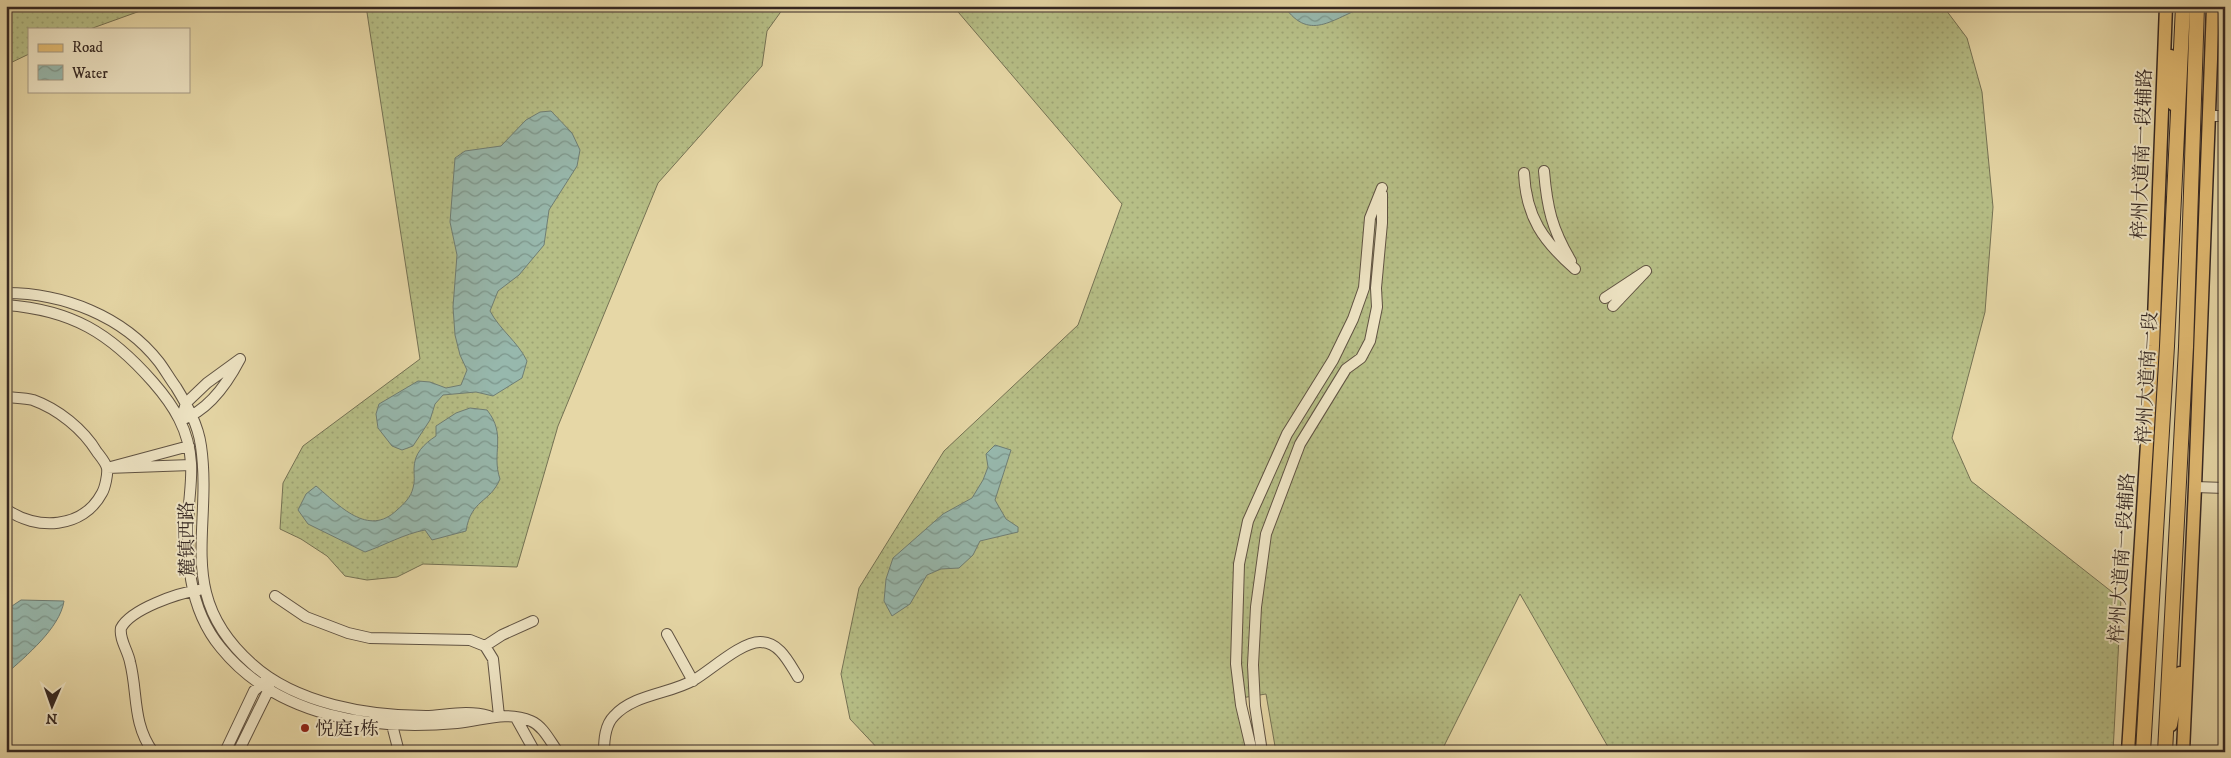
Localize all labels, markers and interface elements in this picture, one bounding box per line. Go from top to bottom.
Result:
legend [28,28,190,92]
text: Road [72,38,104,57]
text: Water [71,64,108,83]
street label: 梓州大道南一段辅路 [2128,68,2157,240]
street label: 梓州大道南一段 [2133,311,2162,445]
street label: 梓州大道南一段辅路 [2105,472,2140,644]
street label: 麓镇西路 [175,501,200,577]
north arrow [28,680,78,730]
text: N [45,709,58,727]
place label: 悦庭1栋 [315,718,379,741]
marker: 悦庭1栋 [299,722,311,734]

